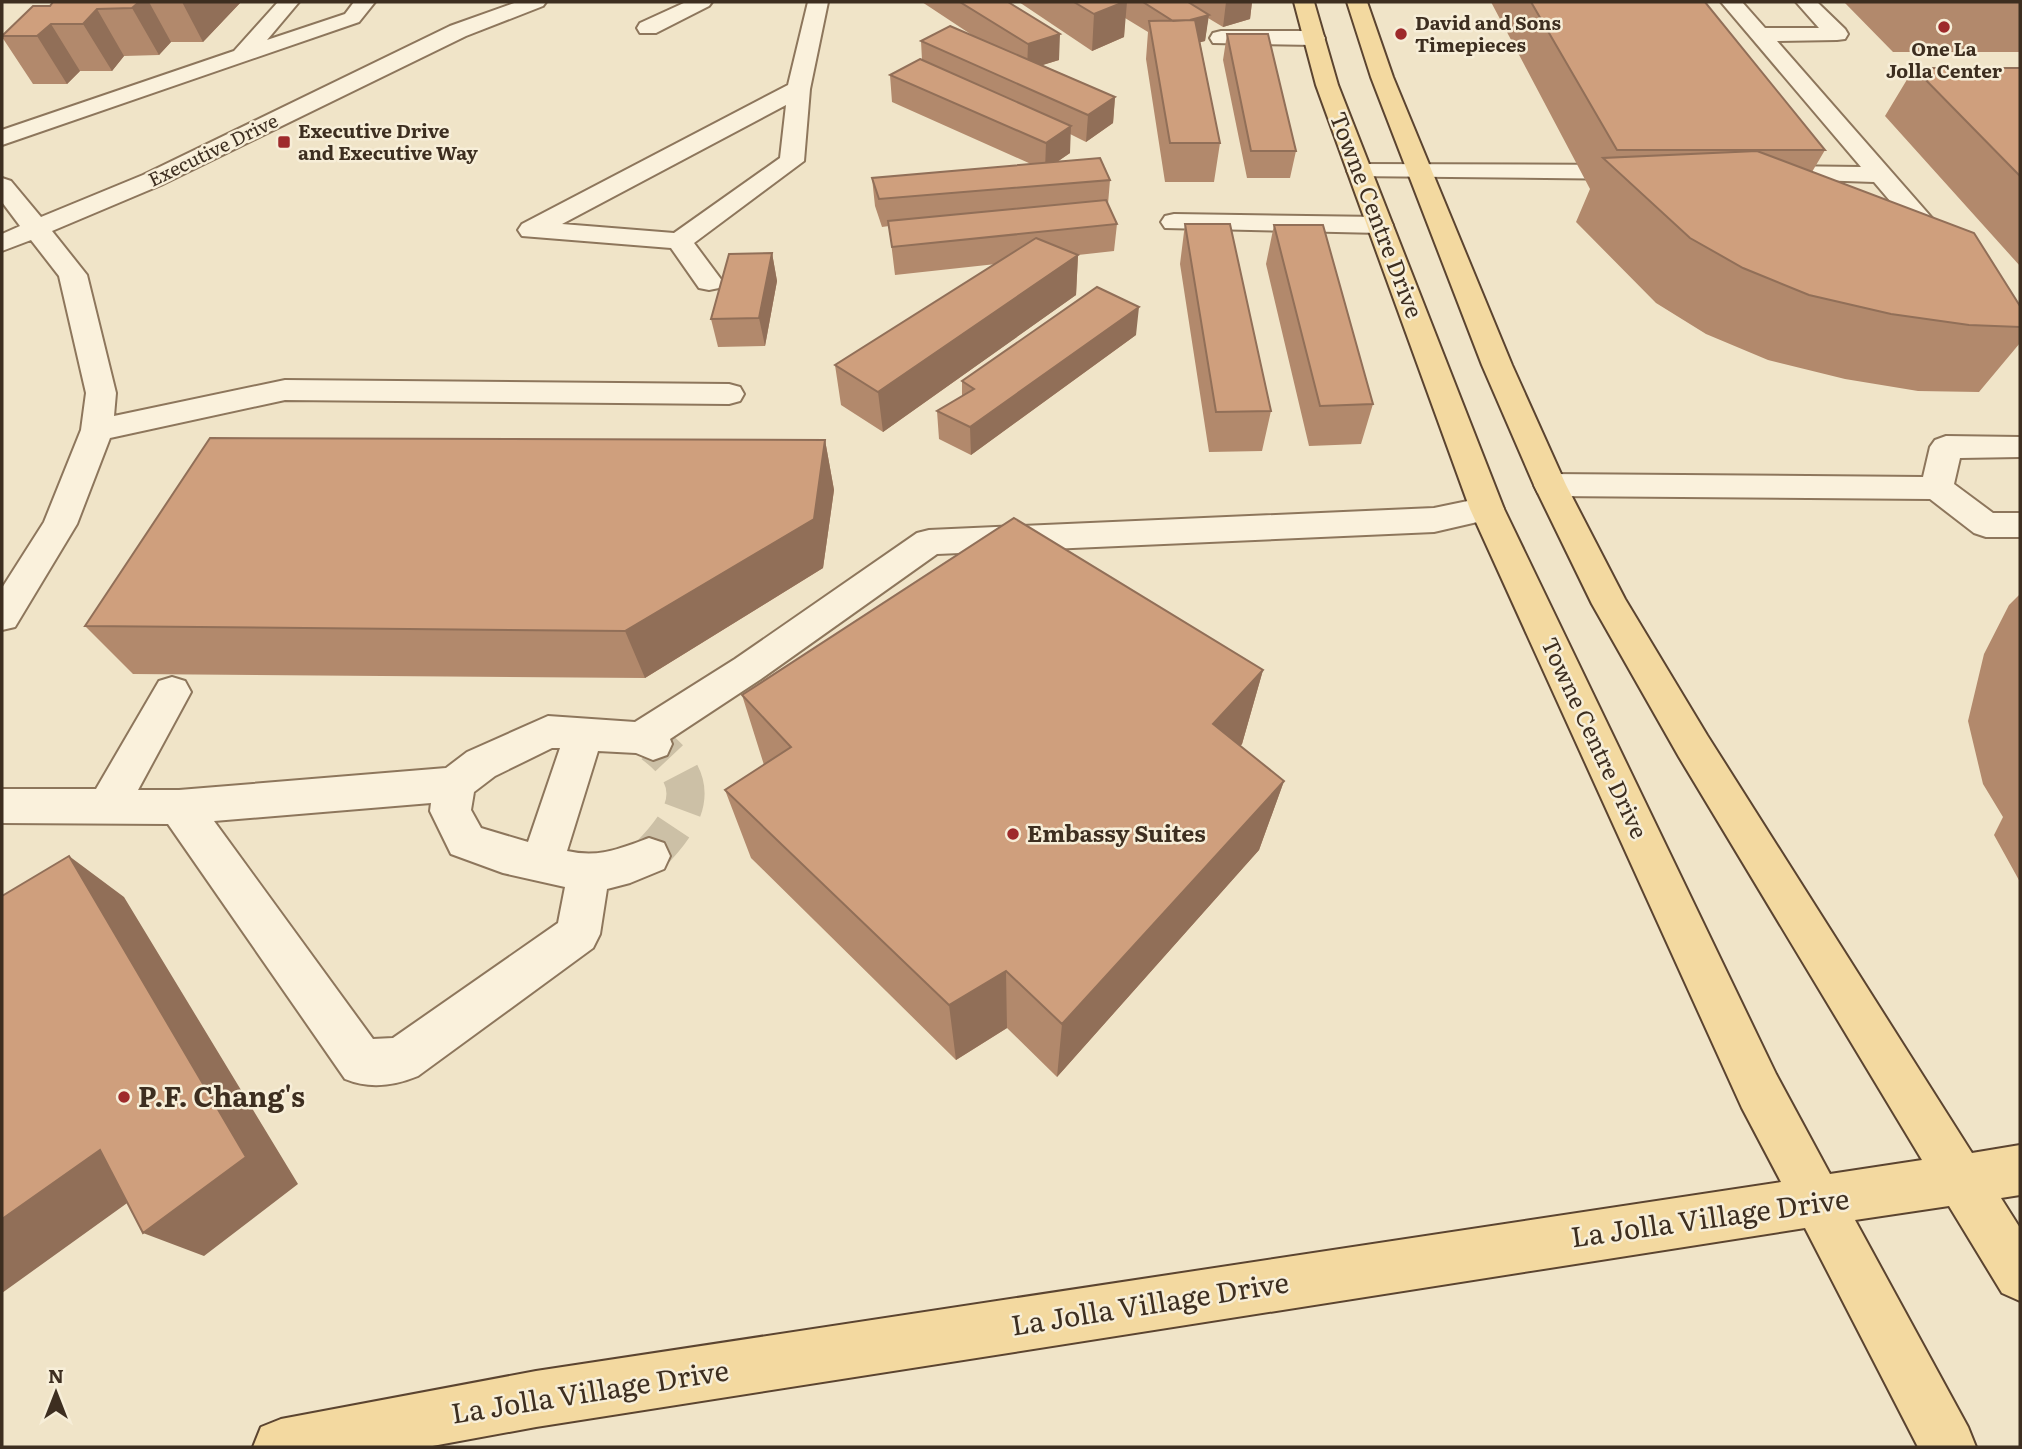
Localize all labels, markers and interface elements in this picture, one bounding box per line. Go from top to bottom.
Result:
place label: David and Sons Timepieces [1415,8,1561,58]
marker: One La Jolla Center [1936,19,1952,35]
marker: David and Sons Timepieces [1393,26,1409,42]
place label: One La Jolla Center [1886,34,2003,84]
street label: Executive Drive [143,106,282,193]
street label: Towne Centre Drive [1323,106,1433,323]
place label: Executive Drive and Executive Way [298,116,478,166]
marker: Executive Drive and Executive Way [276,134,292,150]
street label: Towne Centre Drive [1534,631,1657,844]
place label: Embassy Suites [1027,815,1206,849]
marker: Embassy Suites [1005,826,1021,842]
place label: P.F. Chang's [138,1074,305,1116]
marker: P.F. Chang's [116,1089,132,1105]
street label: La Jolla Village Drive [1568,1176,1852,1256]
street label: La Jolla Village Drive [1008,1259,1292,1345]
street label: La Jolla Village Drive [448,1347,732,1433]
north arrow [21,1358,91,1428]
text: N [48,1361,64,1389]

